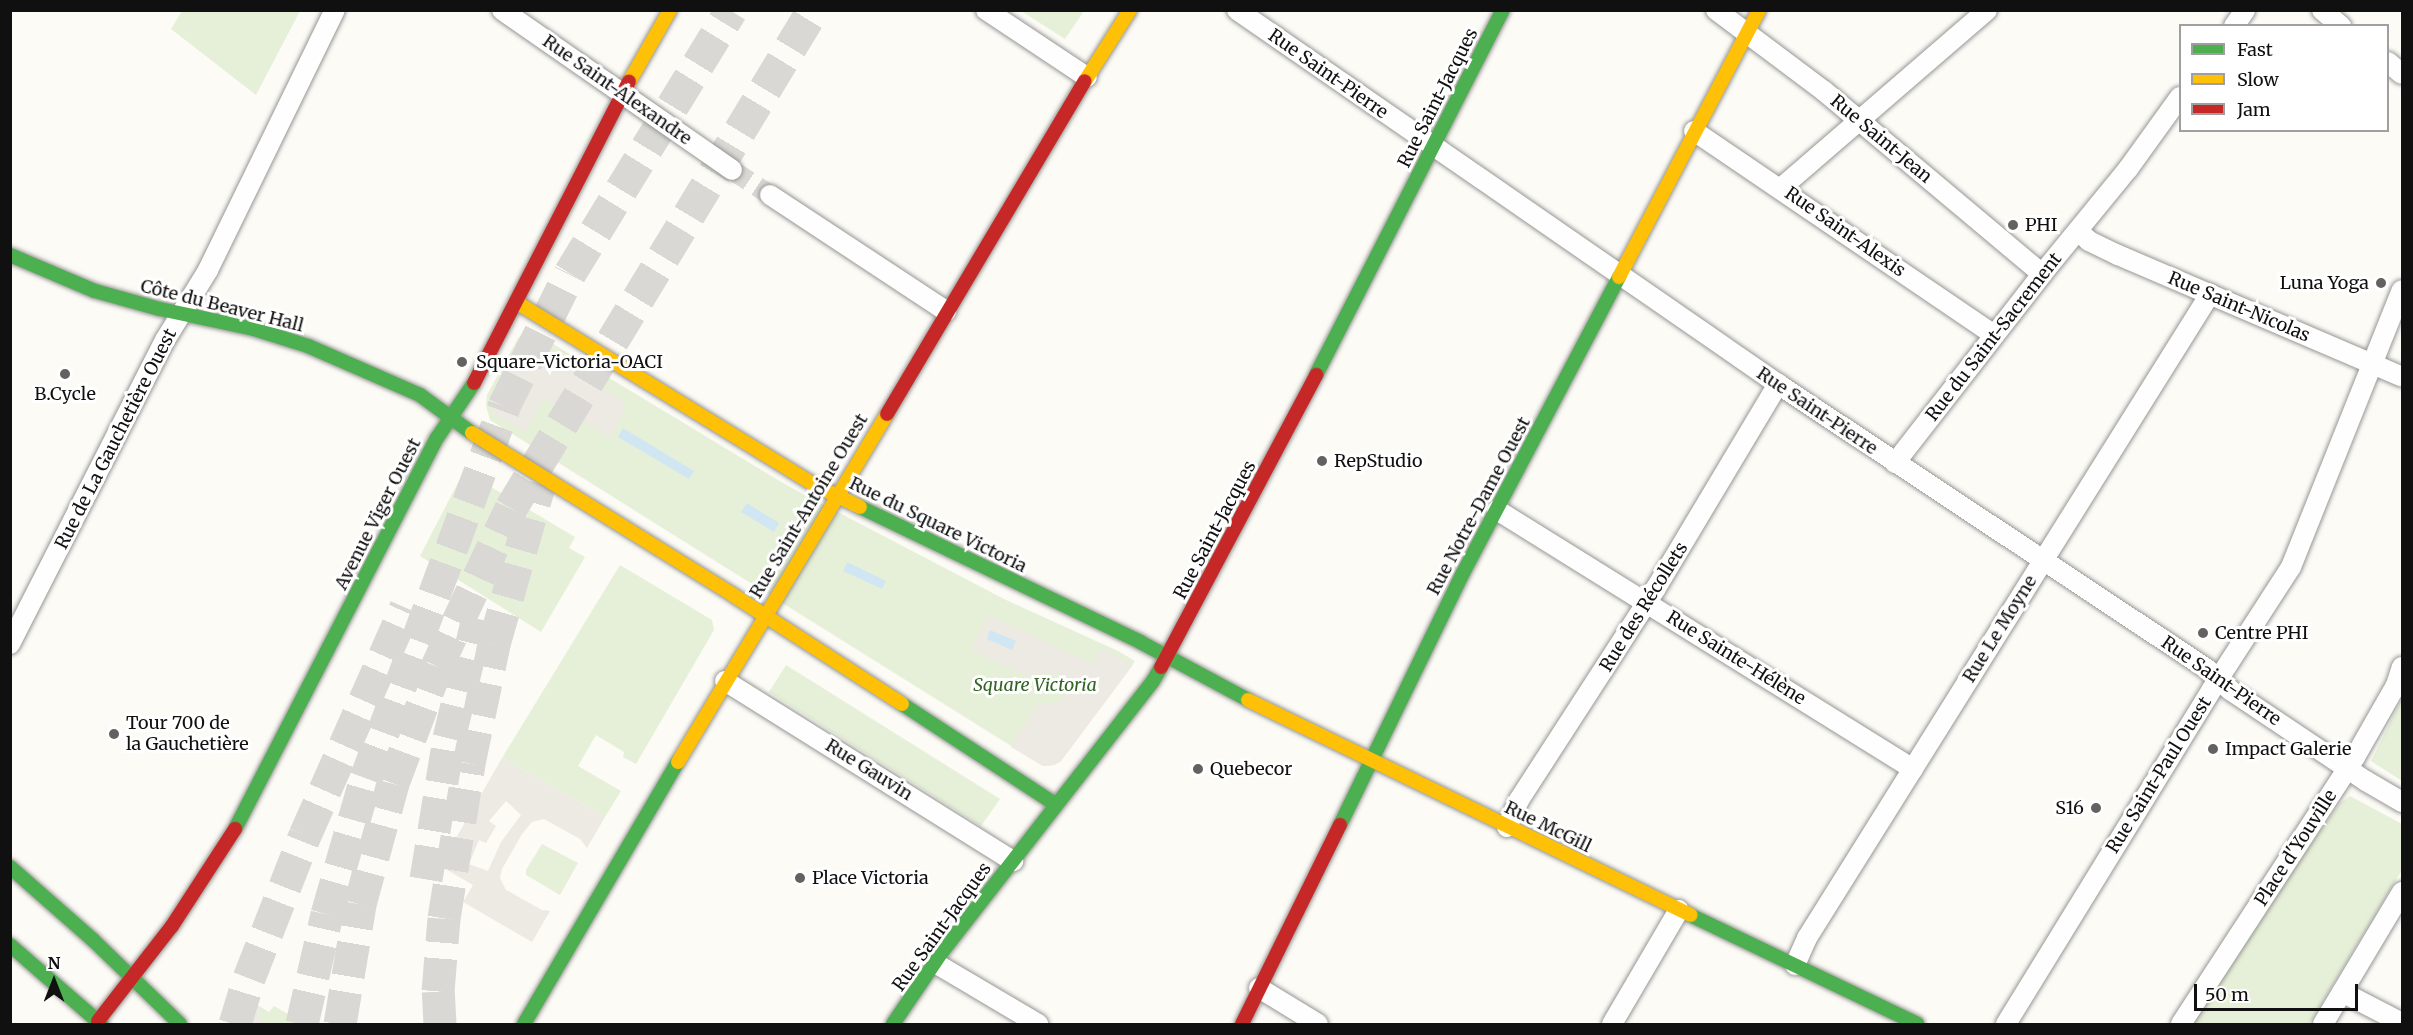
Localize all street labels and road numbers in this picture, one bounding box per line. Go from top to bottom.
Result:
street label: Rue Saint-Pierre [1264,25,1392,123]
street label: Rue Saint-Jacques [1394,25,1482,171]
street label: Rue Saint-Alexandre [538,30,696,150]
street label: Rue Saint-Jean [1826,90,1936,188]
street label: Rue Saint-Alexis [1781,182,1909,282]
street label: Rue du Saint-Sacrement [1922,248,2066,426]
street label: Rue Saint-Nicolas [2165,267,2313,347]
street label: Côte du Beaver Hall [138,275,306,337]
street label: Rue de La Gauchetière Ouest [51,325,181,553]
street label: Rue Saint-Pierre [1753,363,1881,459]
street label: Rue Saint-Antoine Ouest [745,410,873,602]
street label: Rue Notre-Dame Ouest [1423,413,1535,599]
street label: Avenue Viger Ouest [330,435,426,593]
street label: Rue Saint-Jacques [1169,457,1261,603]
street label: Rue du Square Victoria [846,473,1030,577]
street label: Rue des Récollets [1595,538,1693,676]
street label: Rue Le Moyne [1958,572,2042,686]
street label: Rue Sainte-Hélène [1663,607,1809,709]
street label: Rue Saint-Pierre [2157,632,2285,730]
street label: Rue Saint-Paul Ouest [2102,693,2216,857]
street label: Rue Gauvin [821,735,917,805]
street label: Place d'Youville [2251,786,2341,910]
street label: Rue McGill [1501,797,1595,857]
street label: Rue Saint-Jacques [888,859,996,995]

